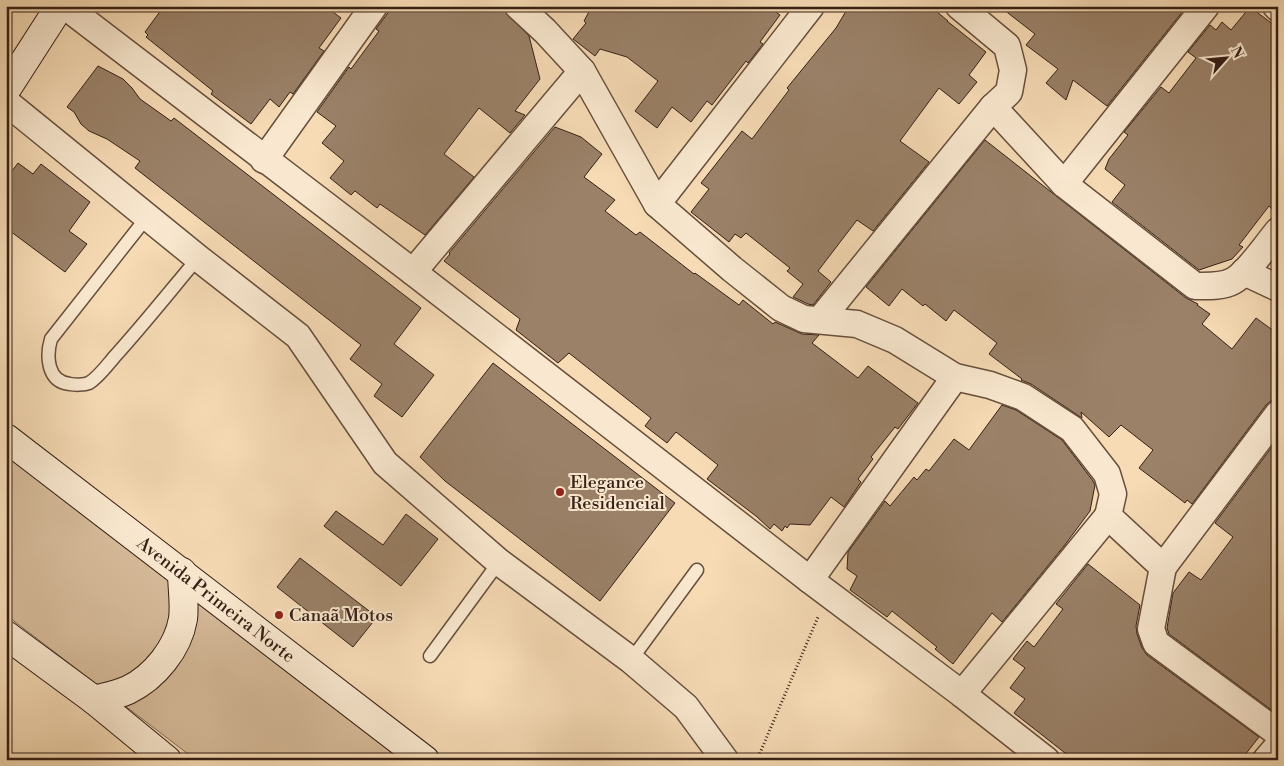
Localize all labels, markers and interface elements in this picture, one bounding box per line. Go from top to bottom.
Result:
north arrow [1202,32,1252,82]
text: N [1226,44,1247,62]
place label: Elegance Residencial [570,471,665,515]
marker: Elegance Residencial [554,486,566,498]
street label: Avenida Primeira Norte [131,531,300,668]
place label: Canaã Motos [289,604,393,627]
marker: Canaã Motos [273,609,285,621]

